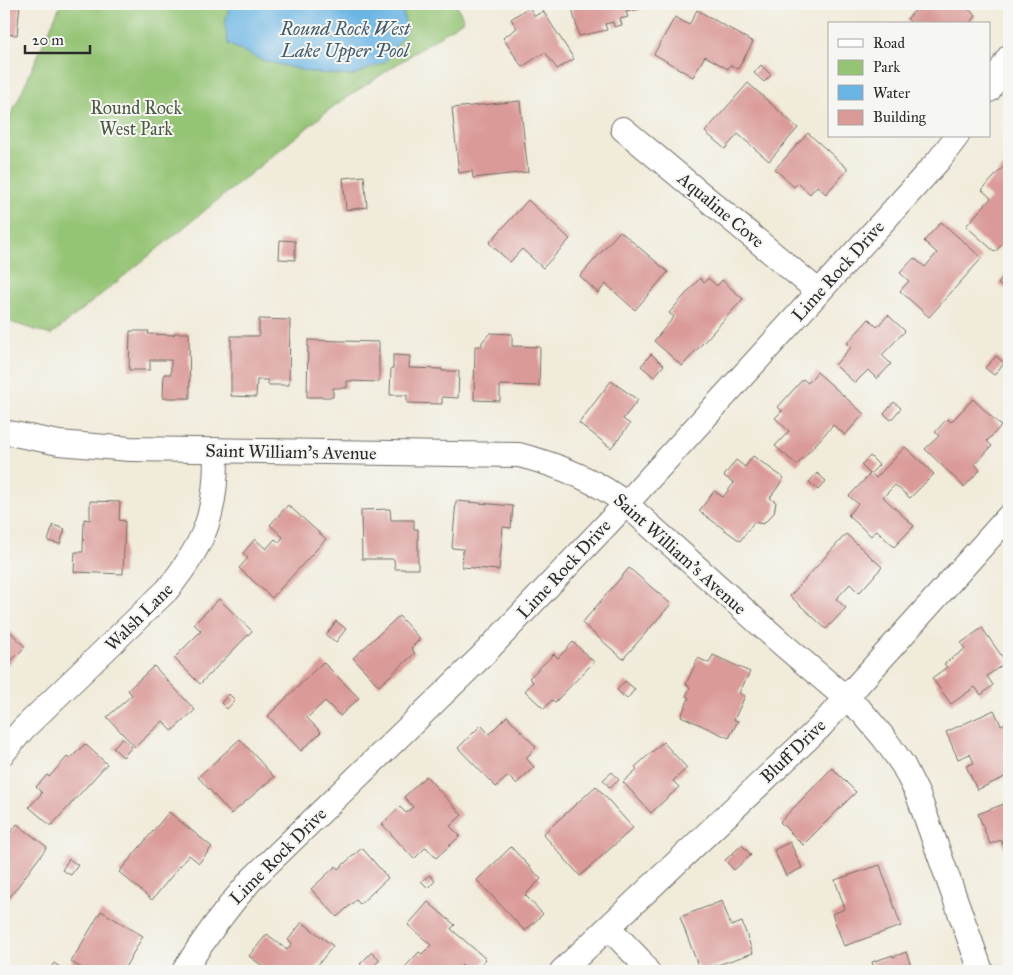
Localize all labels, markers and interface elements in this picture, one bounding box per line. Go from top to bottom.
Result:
water label: Round Rock West Lake Upper Pool [279,17,411,63]
scale bar [25,22,90,54]
legend [828,22,990,138]
text: 20 m [32,31,64,49]
text: Road [873,34,905,52]
text: Park [873,58,900,76]
text: Water [873,84,910,102]
park label: Round Rock West Park [90,97,182,140]
text: Building [873,108,927,126]
street label: Aqualine Cove [672,167,769,253]
street label: Lime Rock Drive [787,216,889,326]
street label: Saint William's Avenue [205,440,377,464]
street label: Saint William's Avenue [609,489,751,619]
street label: Lime Rock Drive [512,515,616,623]
street label: Walsh Lane [100,578,178,656]
street label: Bluff Drive [756,714,830,788]
street label: Lime Rock Drive [225,803,331,909]

